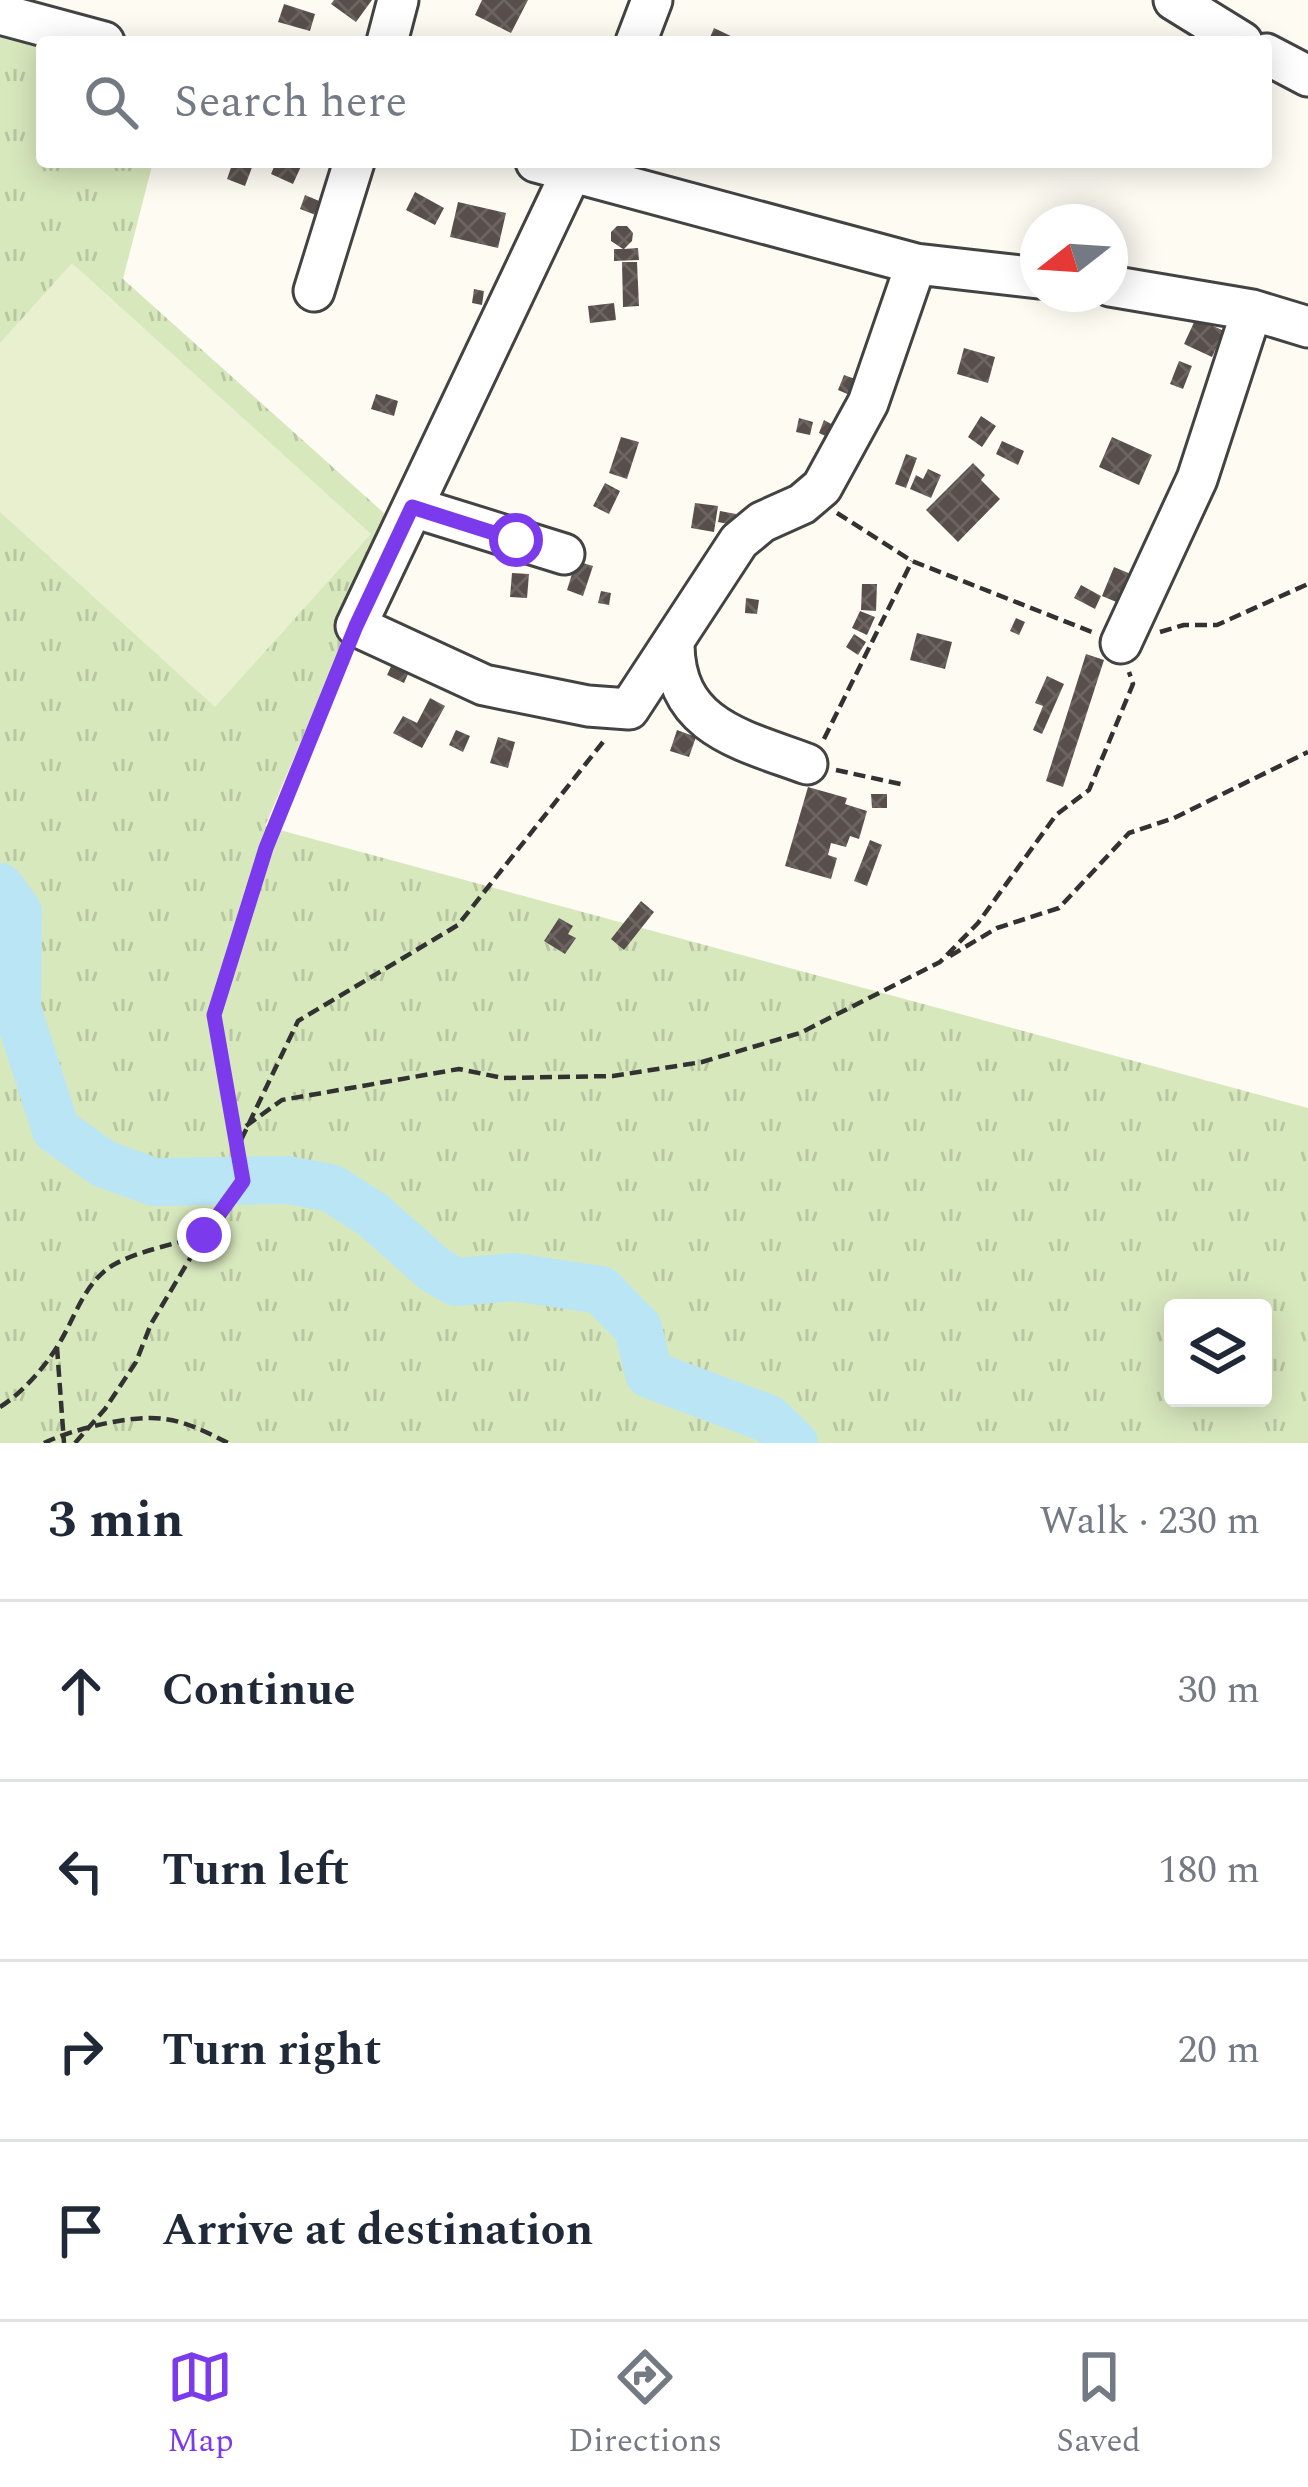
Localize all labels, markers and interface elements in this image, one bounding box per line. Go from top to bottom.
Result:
search box [36,36,1272,168]
text: Search here [174,68,407,137]
icon: search [78,69,144,135]
north arrow [1020,204,1128,312]
route start [489,513,543,567]
route end [177,1208,231,1262]
map controls [1164,1299,1272,1407]
button: layers [1164,1299,1272,1407]
text: 3 min [48,1482,184,1560]
text: Walk · 230 m [1039,1492,1260,1551]
text: Continue [162,1656,355,1725]
icon: ahead [48,1658,114,1724]
text: 30 m [1178,1661,1260,1720]
text: Turn left [162,1836,349,1905]
icon: left [48,1838,114,1904]
text: 180 m [1158,1841,1260,1900]
text: Turn right [162,2016,381,2085]
icon: right [48,2018,114,2084]
text: 20 m [1178,2021,1260,2080]
text: Arrive at destination [162,2196,593,2265]
icon: arrive [48,2198,114,2264]
tab: Map [167,2344,234,2466]
tab: Directions [568,2344,722,2466]
tab: Saved [1056,2344,1141,2466]

